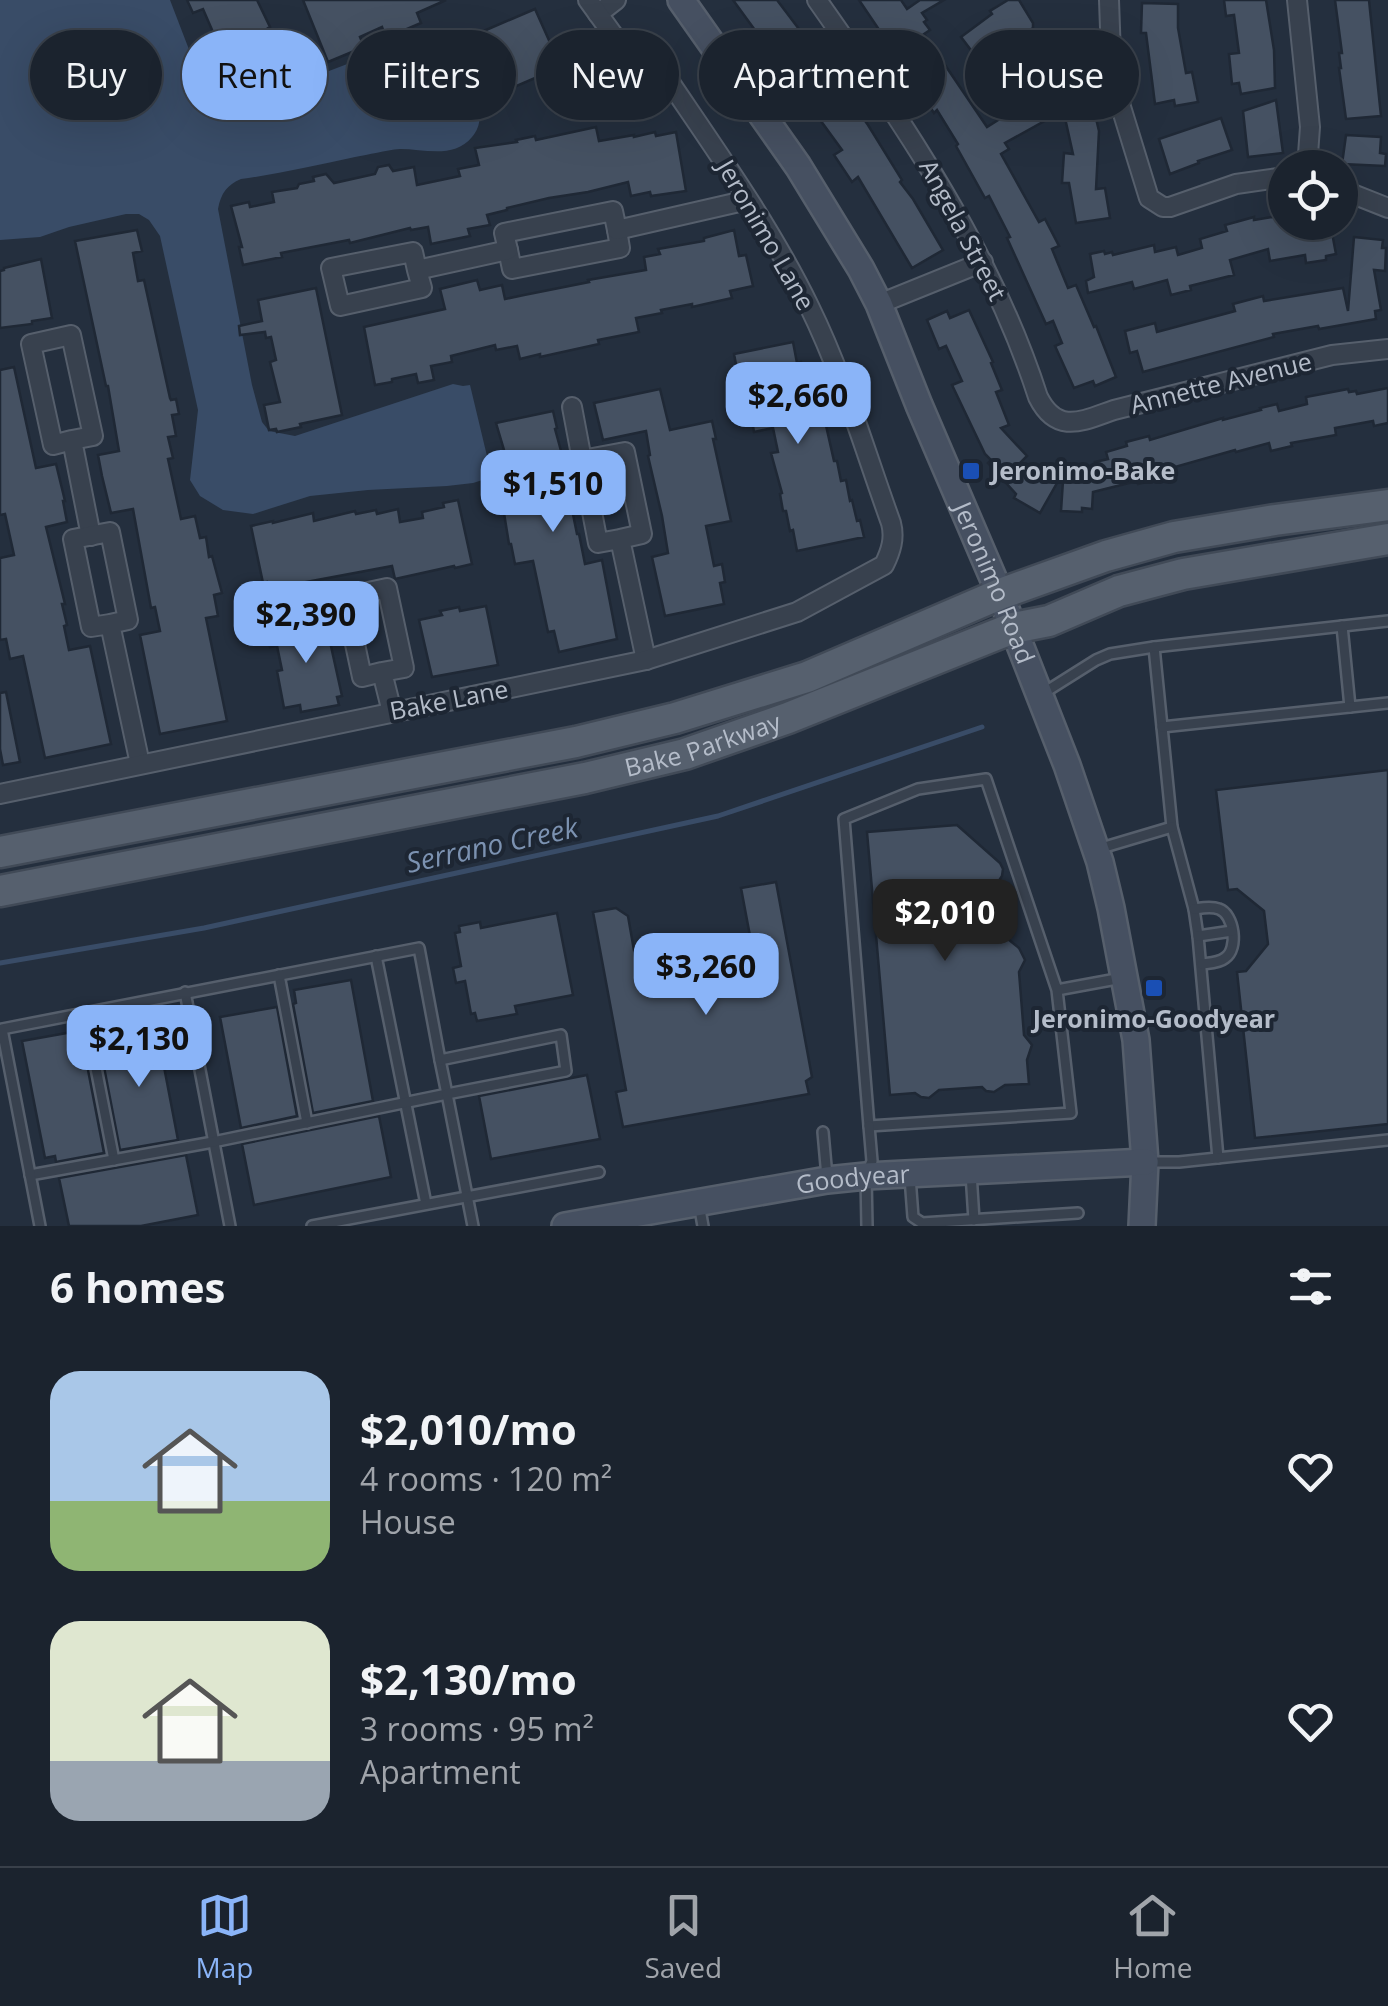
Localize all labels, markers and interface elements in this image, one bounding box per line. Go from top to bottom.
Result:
chip: Buy [30,30,162,120]
chip: Rent [182,30,327,120]
chip: Filters [347,30,516,120]
chip: New [536,30,679,120]
chip: Apartment [699,30,945,120]
chip: House [965,30,1139,120]
map controls [1268,150,1358,240]
button: locate [1268,150,1358,240]
street label: Jeronimo Lane [709,151,824,316]
street label: Angela Street [912,153,1015,306]
street label: Annette Avenue [1126,343,1315,421]
pin: $2,660 [717,362,879,447]
text: $2,660 [748,373,848,416]
pin: $1,510 [472,450,634,535]
place label: Jeronimo-Bake [989,453,1175,487]
marker: Jeronimo-Bake [960,460,982,482]
text: $1,510 [503,461,603,504]
street label: Jeronimo Road [946,495,1044,668]
pin: $2,390 [225,581,387,666]
text: $2,390 [256,592,356,635]
street label: Bake Lane [387,671,511,727]
street label: Bake Parkway [621,704,785,784]
water label: Serrano Creek [403,807,582,881]
pin: $2,010 [864,879,1026,964]
text: $2,010 [895,890,995,933]
pin: $3,260 [625,933,787,1018]
text: $3,260 [656,944,756,987]
marker: Jeronimo-Goodyear [1143,977,1165,999]
place label: Jeronimo-Goodyear [1031,1001,1275,1035]
pin: $2,130 [58,1005,220,1090]
text: $2,130 [89,1016,189,1059]
street label: Goodyear [793,1156,911,1201]
text: 6 homes [50,1258,225,1315]
icon: filters [1283,1259,1338,1314]
text: $2,010/mo [360,1400,577,1457]
icon: home [130,1411,250,1531]
icon: heart [1283,1444,1338,1499]
text: 4 rooms · 120 m² [360,1457,612,1500]
text: House [360,1500,456,1543]
text: $2,130/mo [360,1650,577,1707]
icon: home [130,1661,250,1781]
icon: heart [1283,1694,1338,1749]
text: 3 rooms · 95 m² [360,1707,594,1750]
text: Apartment [360,1750,521,1793]
tab: Map [196,1888,253,1986]
tab: Saved [644,1888,722,1986]
tab: Home [1113,1888,1192,1986]

